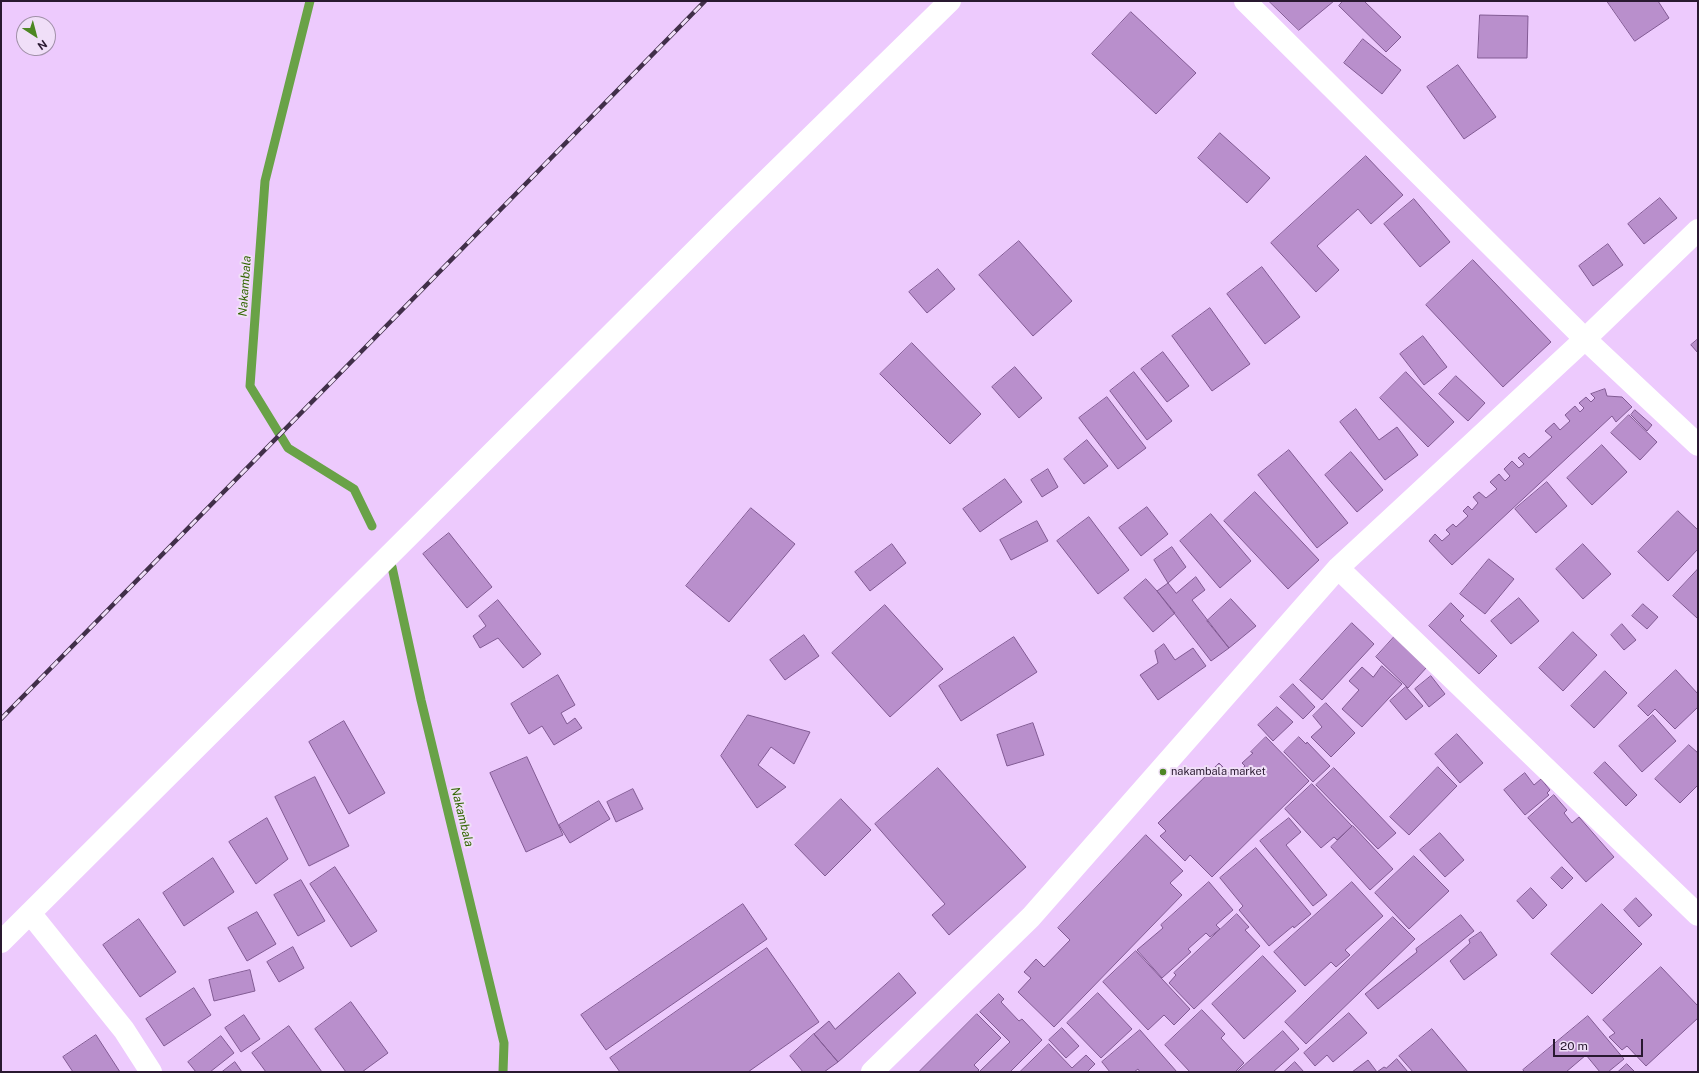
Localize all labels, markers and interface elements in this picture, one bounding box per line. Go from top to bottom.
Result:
north arrow [16,16,56,56]
text: N [35,38,49,52]
water label: Nakambala [236,255,254,317]
place label: nakambala market [1171,765,1266,779]
marker: nakambala market [1158,767,1168,777]
water label: Nakambala [448,786,476,848]
scale bar [1555,1031,1645,1057]
text: 20 m [1560,1039,1588,1053]

